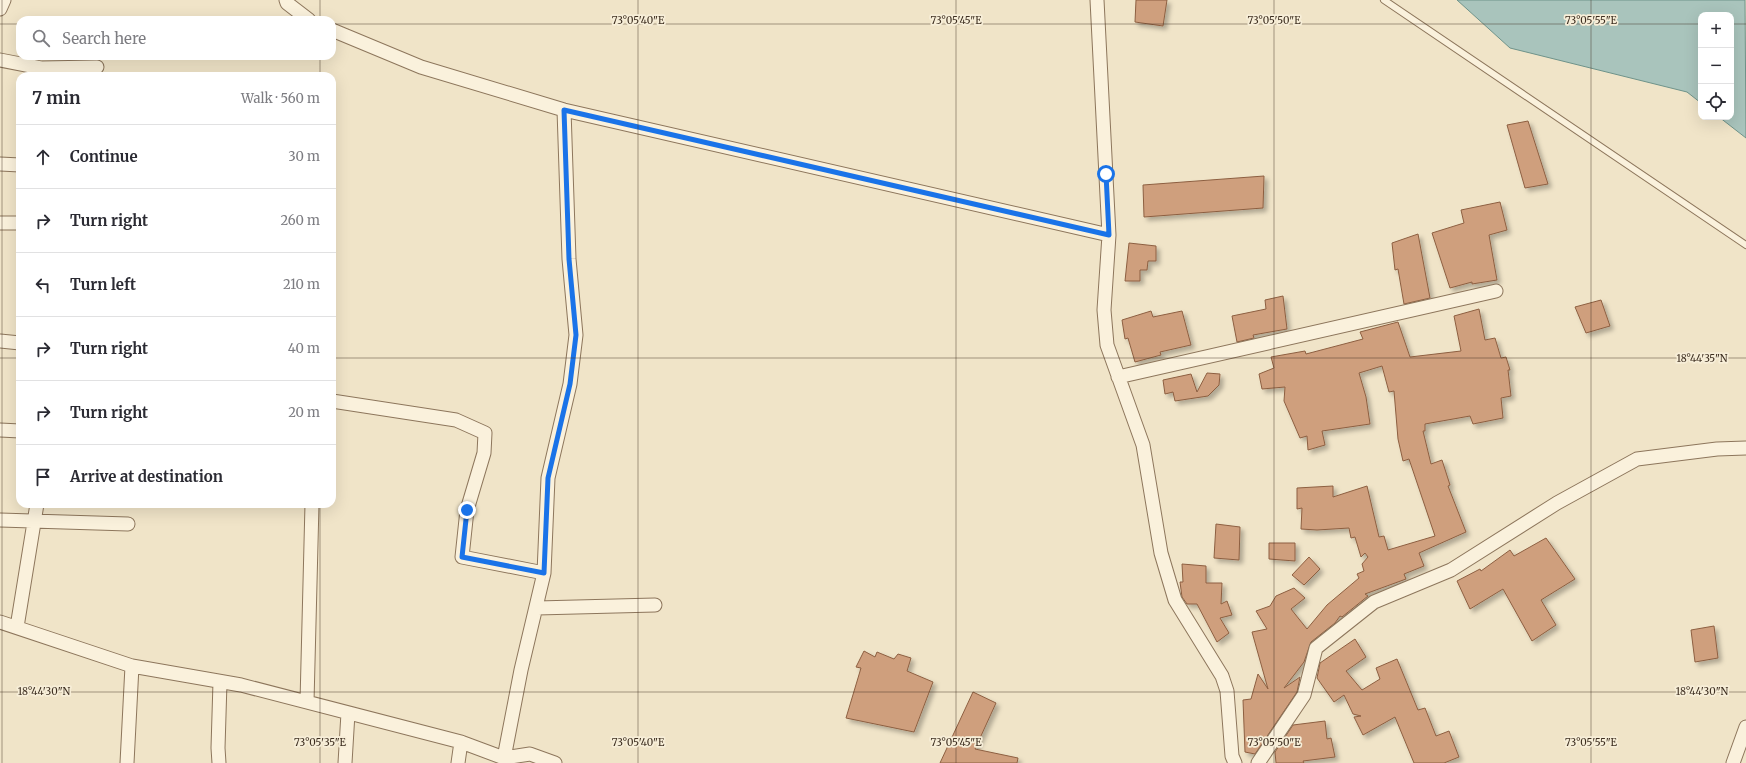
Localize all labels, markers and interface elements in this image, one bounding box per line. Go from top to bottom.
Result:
map controls [1698,12,1734,120]
button: + [1698,12,1734,48]
text: 73°05'40"E [612,14,665,27]
text: 73°05'45"E [930,14,982,27]
text: 73°05'50"E [1247,14,1301,27]
text: 73°05'55"E [1565,14,1618,27]
search box [16,16,336,60]
icon: search [30,27,52,49]
text: Search here [62,29,146,48]
button: − [1698,48,1734,84]
button: locate [1698,84,1734,120]
text: 7 min [32,87,81,109]
text: Walk · 560 m [241,90,320,107]
icon: ahead [32,146,54,168]
text: Continue [70,147,138,166]
text: 30 m [288,148,320,165]
route start [1097,165,1115,183]
icon: right [32,210,54,232]
text: Turn right [70,211,148,230]
text: 260 m [280,212,320,229]
icon: left [32,274,54,296]
text: Turn left [70,275,136,294]
text: 210 m [283,276,320,293]
icon: right [32,338,54,360]
text: Turn right [70,339,148,358]
text: 40 m [288,340,320,357]
text: 18°44'35"N [1676,352,1728,365]
icon: right [32,402,54,424]
text: Turn right [70,403,148,422]
text: 20 m [288,404,320,421]
icon: arrive [32,466,54,488]
text: Arrive at destination [70,467,223,486]
route end [458,501,476,519]
text: 18°44'30"N [18,685,70,698]
text: 18°44'30"N [1676,685,1728,698]
text: 73°05'35"E [294,736,347,749]
text: 73°05'40"E [612,736,665,749]
text: 73°05'45"E [930,736,982,749]
text: 73°05'50"E [1247,736,1301,749]
text: 73°05'55"E [1565,736,1618,749]

